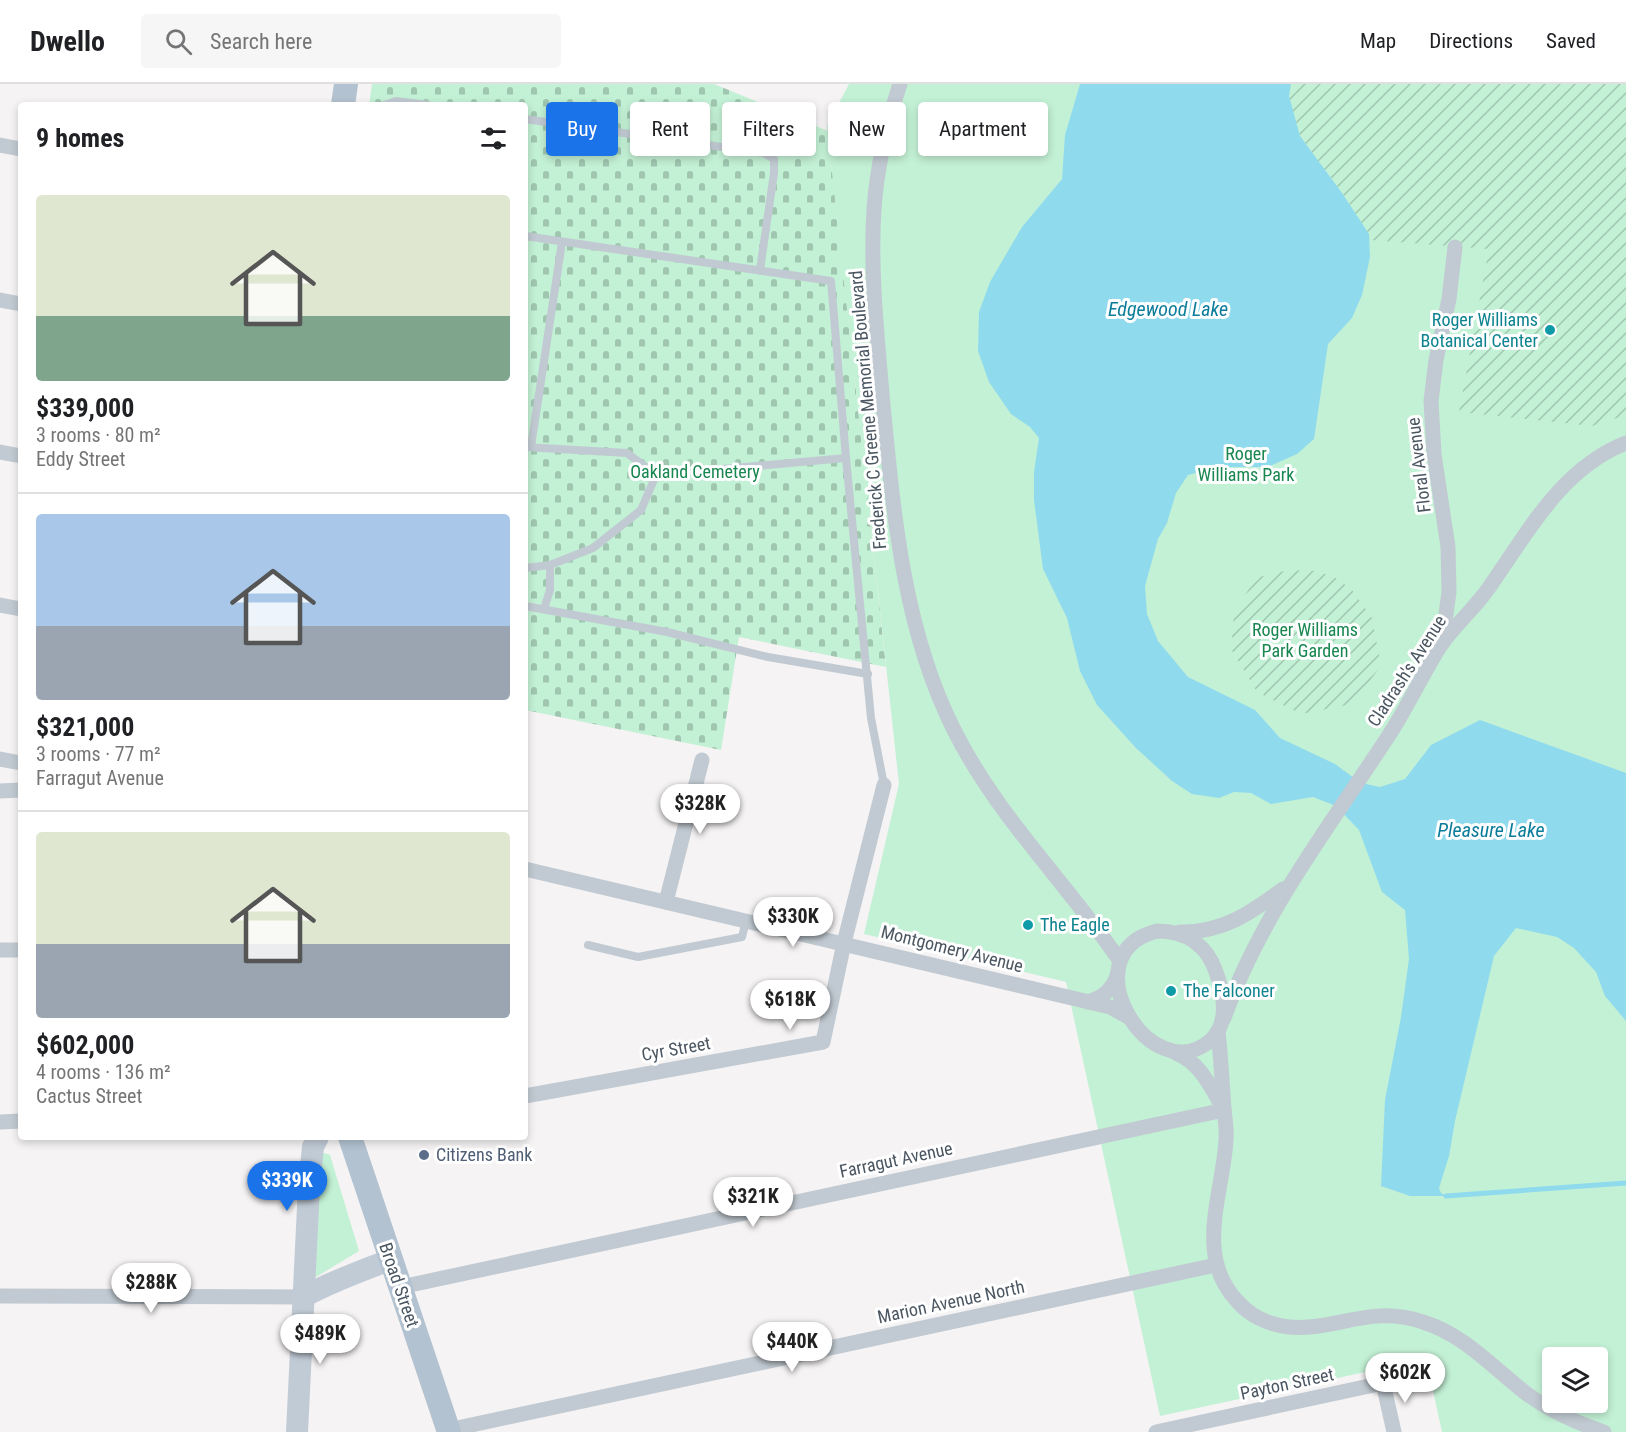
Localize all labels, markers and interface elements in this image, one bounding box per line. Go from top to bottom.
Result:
search box [141,14,561,68]
text: Dwello [30,25,105,58]
icon: search [162,25,195,58]
text: Search here [210,29,312,54]
text: Map [1360,29,1396,53]
text: Directions [1429,29,1513,53]
text: Saved [1546,29,1596,53]
chip: Buy [546,102,618,156]
chip: Rent [630,102,710,156]
chip: Filters [722,102,816,156]
chip: New [828,102,906,156]
chip: Apartment [918,102,1048,156]
icon: filters [477,122,510,155]
text: 9 homes [36,123,124,153]
icon: home [219,234,327,342]
street label: Frederick C Greene Memorial Boulevard [845,270,890,550]
water label: Edgewood Lake [1108,297,1228,321]
place label: Roger Williams Botanical Center [1421,309,1539,351]
marker: Roger Williams Botanical Center [1543,323,1557,337]
text: $339,000 [36,393,134,423]
street label: Floral Avenue [1402,416,1435,514]
text: 3 rooms · 80 m² [36,423,161,447]
park label: Roger Williams Park [1198,443,1294,485]
text: Eddy Street [36,447,125,471]
park label: Oakland Cemetery [630,461,760,482]
icon: home [219,553,327,661]
street label: Cladrash's Avenue [1363,611,1450,730]
park label: Roger Williams Park Garden [1252,619,1358,661]
text: $321,000 [36,712,134,742]
text: 3 rooms · 77 m² [36,742,161,766]
text: Farragut Avenue [36,766,164,790]
pin: $328K [658,784,742,835]
text: $328K [674,791,726,815]
water label: Pleasure Lake [1437,818,1545,842]
icon: home [219,871,327,979]
pin: $330K [751,897,835,948]
text: $330K [767,904,819,928]
place label: The Eagle [1040,914,1110,935]
marker: The Eagle [1021,918,1035,932]
street label: Montgomery Avenue [879,921,1025,976]
pin: $618K [748,980,832,1031]
place label: The Falconer [1183,980,1275,1001]
marker: The Falconer [1164,984,1178,998]
text: $618K [764,987,816,1011]
text: $602,000 [36,1030,134,1060]
street label: Cyr Street [640,1032,712,1065]
text: 4 rooms · 136 m² [36,1060,171,1084]
text: Cactus Street [36,1084,142,1108]
street label: Farragut Avenue [837,1137,954,1182]
place label: Citizens Bank [436,1144,532,1165]
marker: Citizens Bank [417,1148,431,1162]
pin: $339K [245,1161,329,1212]
text: $339K [261,1168,313,1192]
pin: $321K [711,1177,795,1228]
text: $321K [727,1184,779,1208]
street label: Broad Street [375,1240,424,1330]
pin: $288K [109,1263,193,1314]
text: $288K [125,1270,177,1294]
street label: Marion Avenue North [875,1276,1026,1327]
pin: $489K [278,1314,362,1365]
text: $489K [294,1321,346,1345]
pin: $440K [750,1322,834,1373]
text: $440K [766,1329,818,1353]
map controls [1542,1347,1608,1413]
button: layers [1542,1347,1608,1413]
pin: $602K [1363,1353,1447,1404]
text: $602K [1379,1360,1431,1384]
street label: Payton Street [1238,1363,1336,1404]

